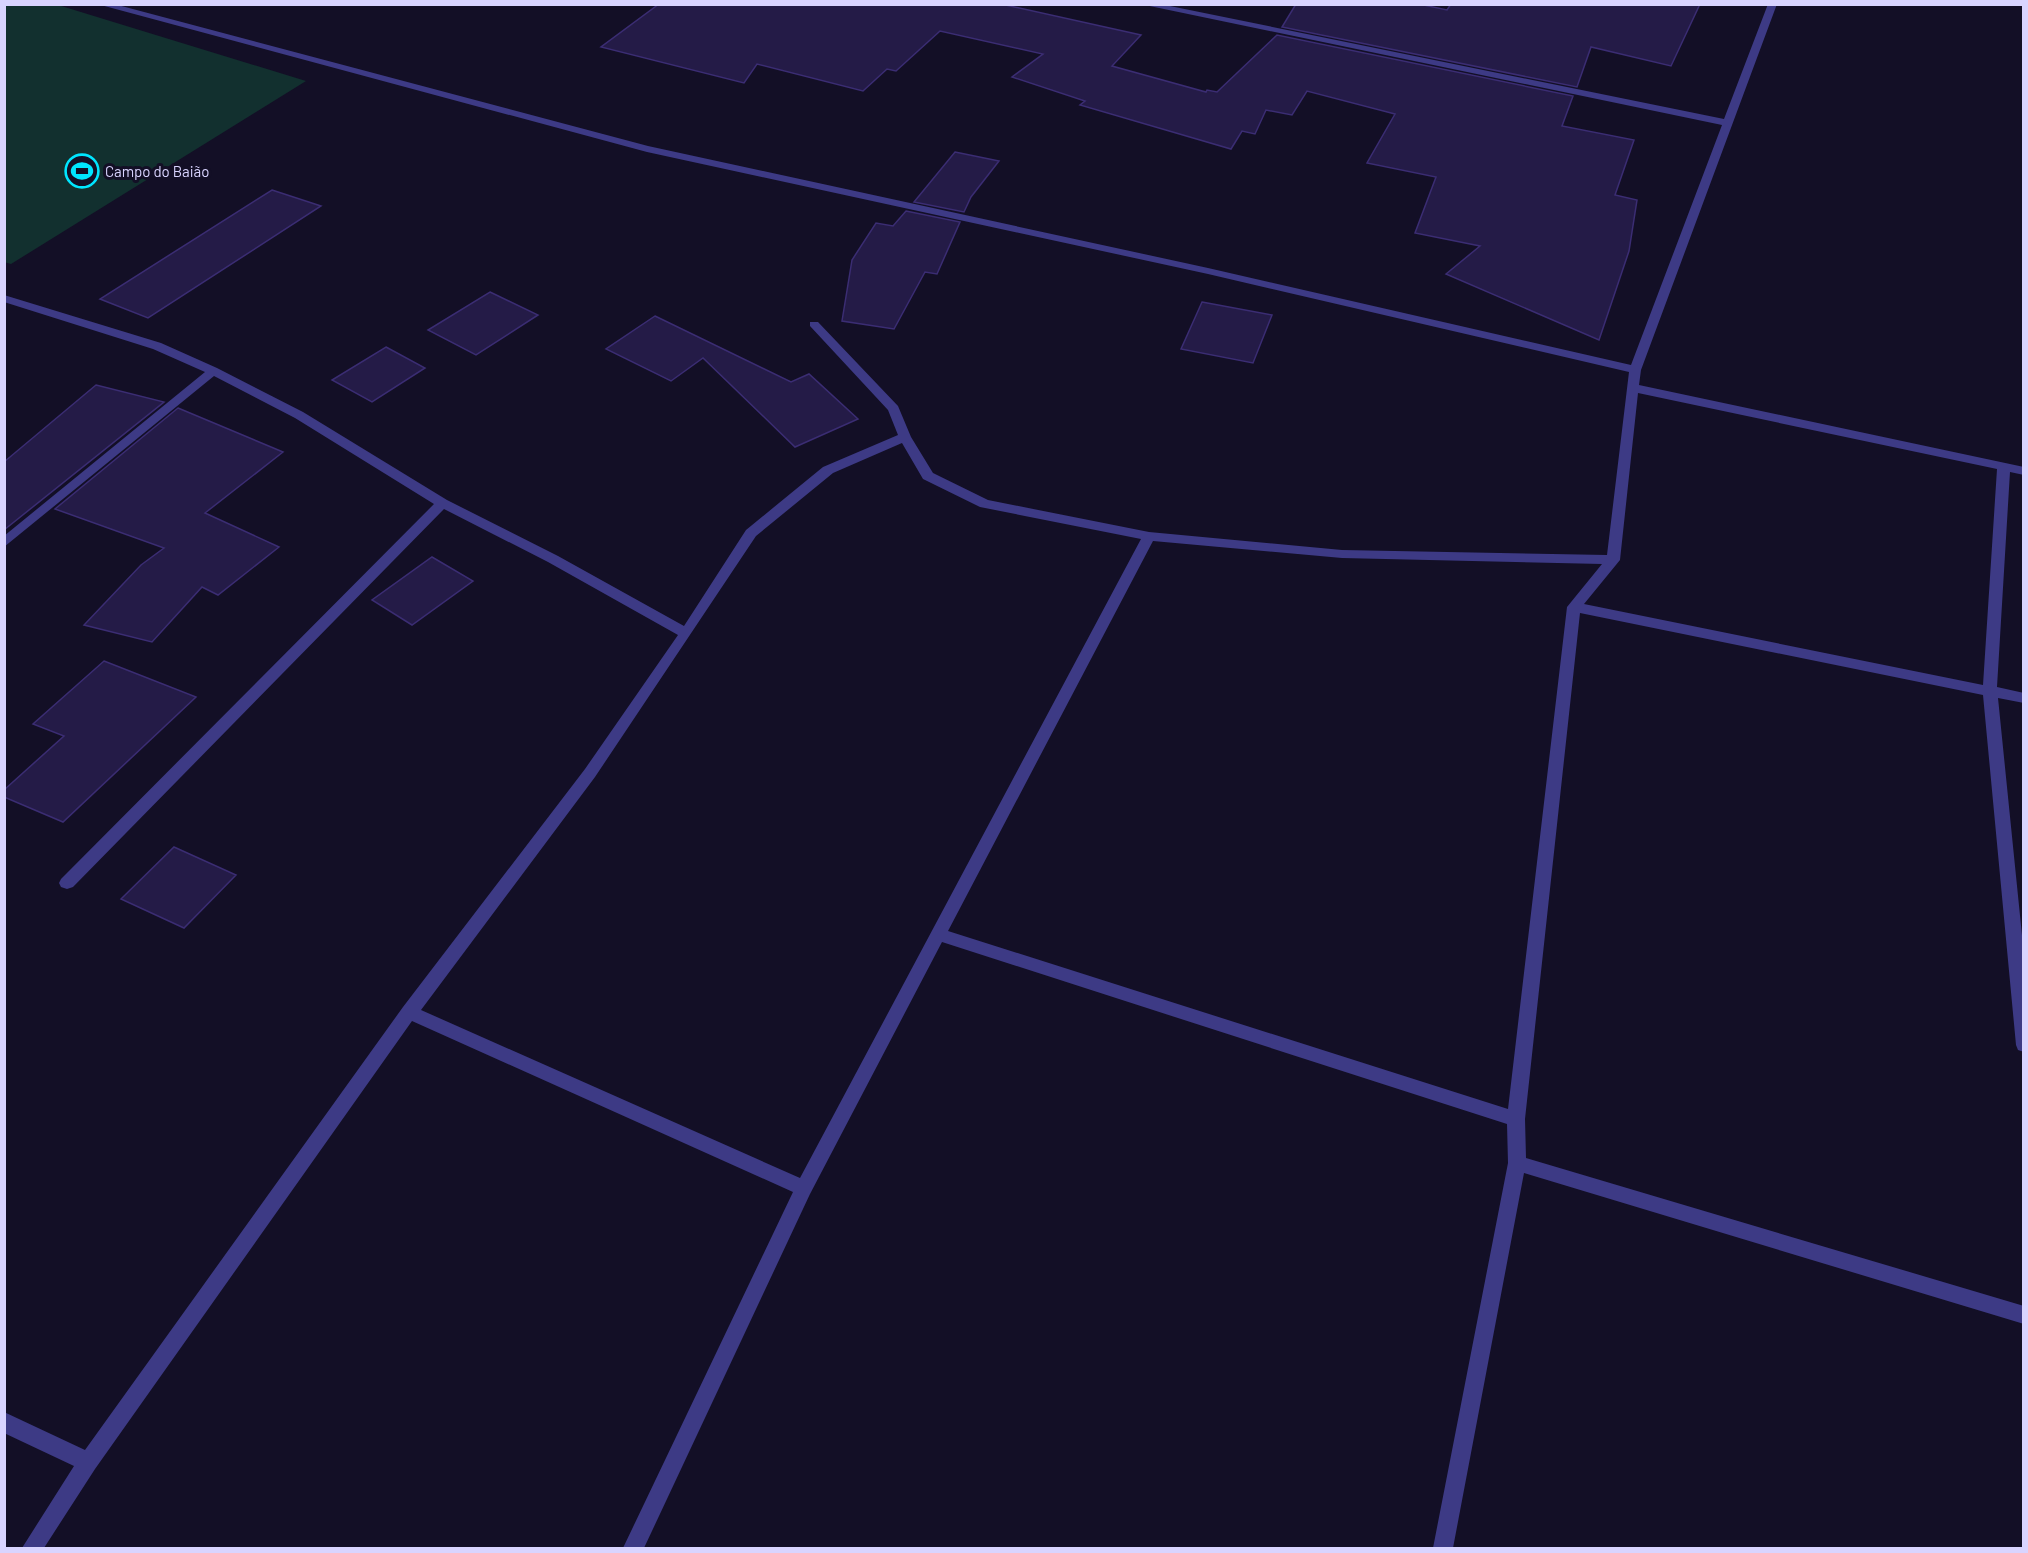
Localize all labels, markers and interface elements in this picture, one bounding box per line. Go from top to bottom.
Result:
sports icon: Campo do Baião [64,153,100,189]
place label: Campo do Baião [105,162,209,180]

